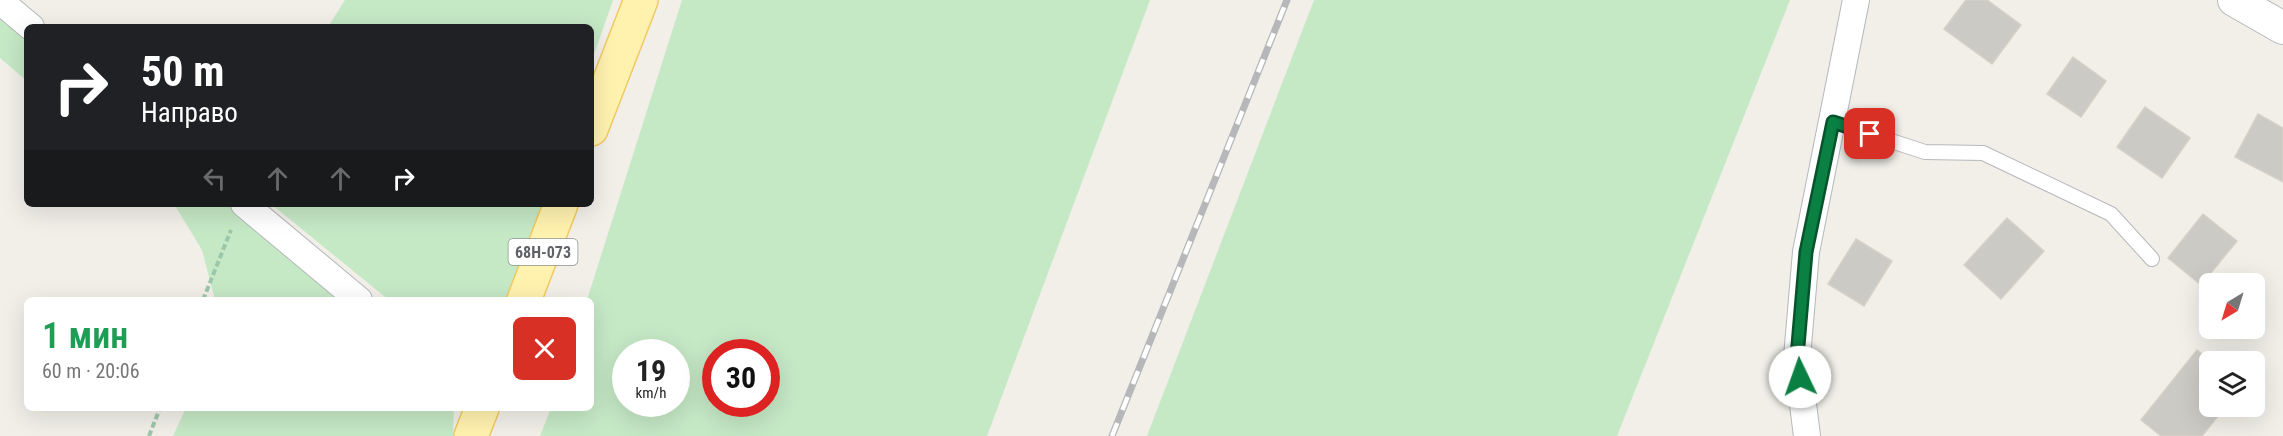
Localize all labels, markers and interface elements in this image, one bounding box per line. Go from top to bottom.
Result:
text: 50 m [141,47,224,96]
icon: right [42,48,120,126]
text: Направо [141,97,238,129]
pin [1844,108,1895,159]
icon: arrive [1853,117,1886,150]
icon: left [198,162,231,195]
icon: ahead [261,162,294,195]
icon: ahead [324,162,357,195]
icon: right [387,162,420,195]
road number: 68Н-073 [508,239,578,265]
north arrow [2199,273,2265,339]
map controls [2199,273,2265,417]
text: 1 мин [42,315,128,357]
button: close [513,317,576,380]
speed limit sign: 30 [702,339,780,417]
position arrow [1768,345,1832,409]
button: layers [2199,351,2265,417]
text: 19 [636,353,666,388]
text: 60 m · 20:06 [42,359,140,383]
text: km/h [636,384,666,402]

